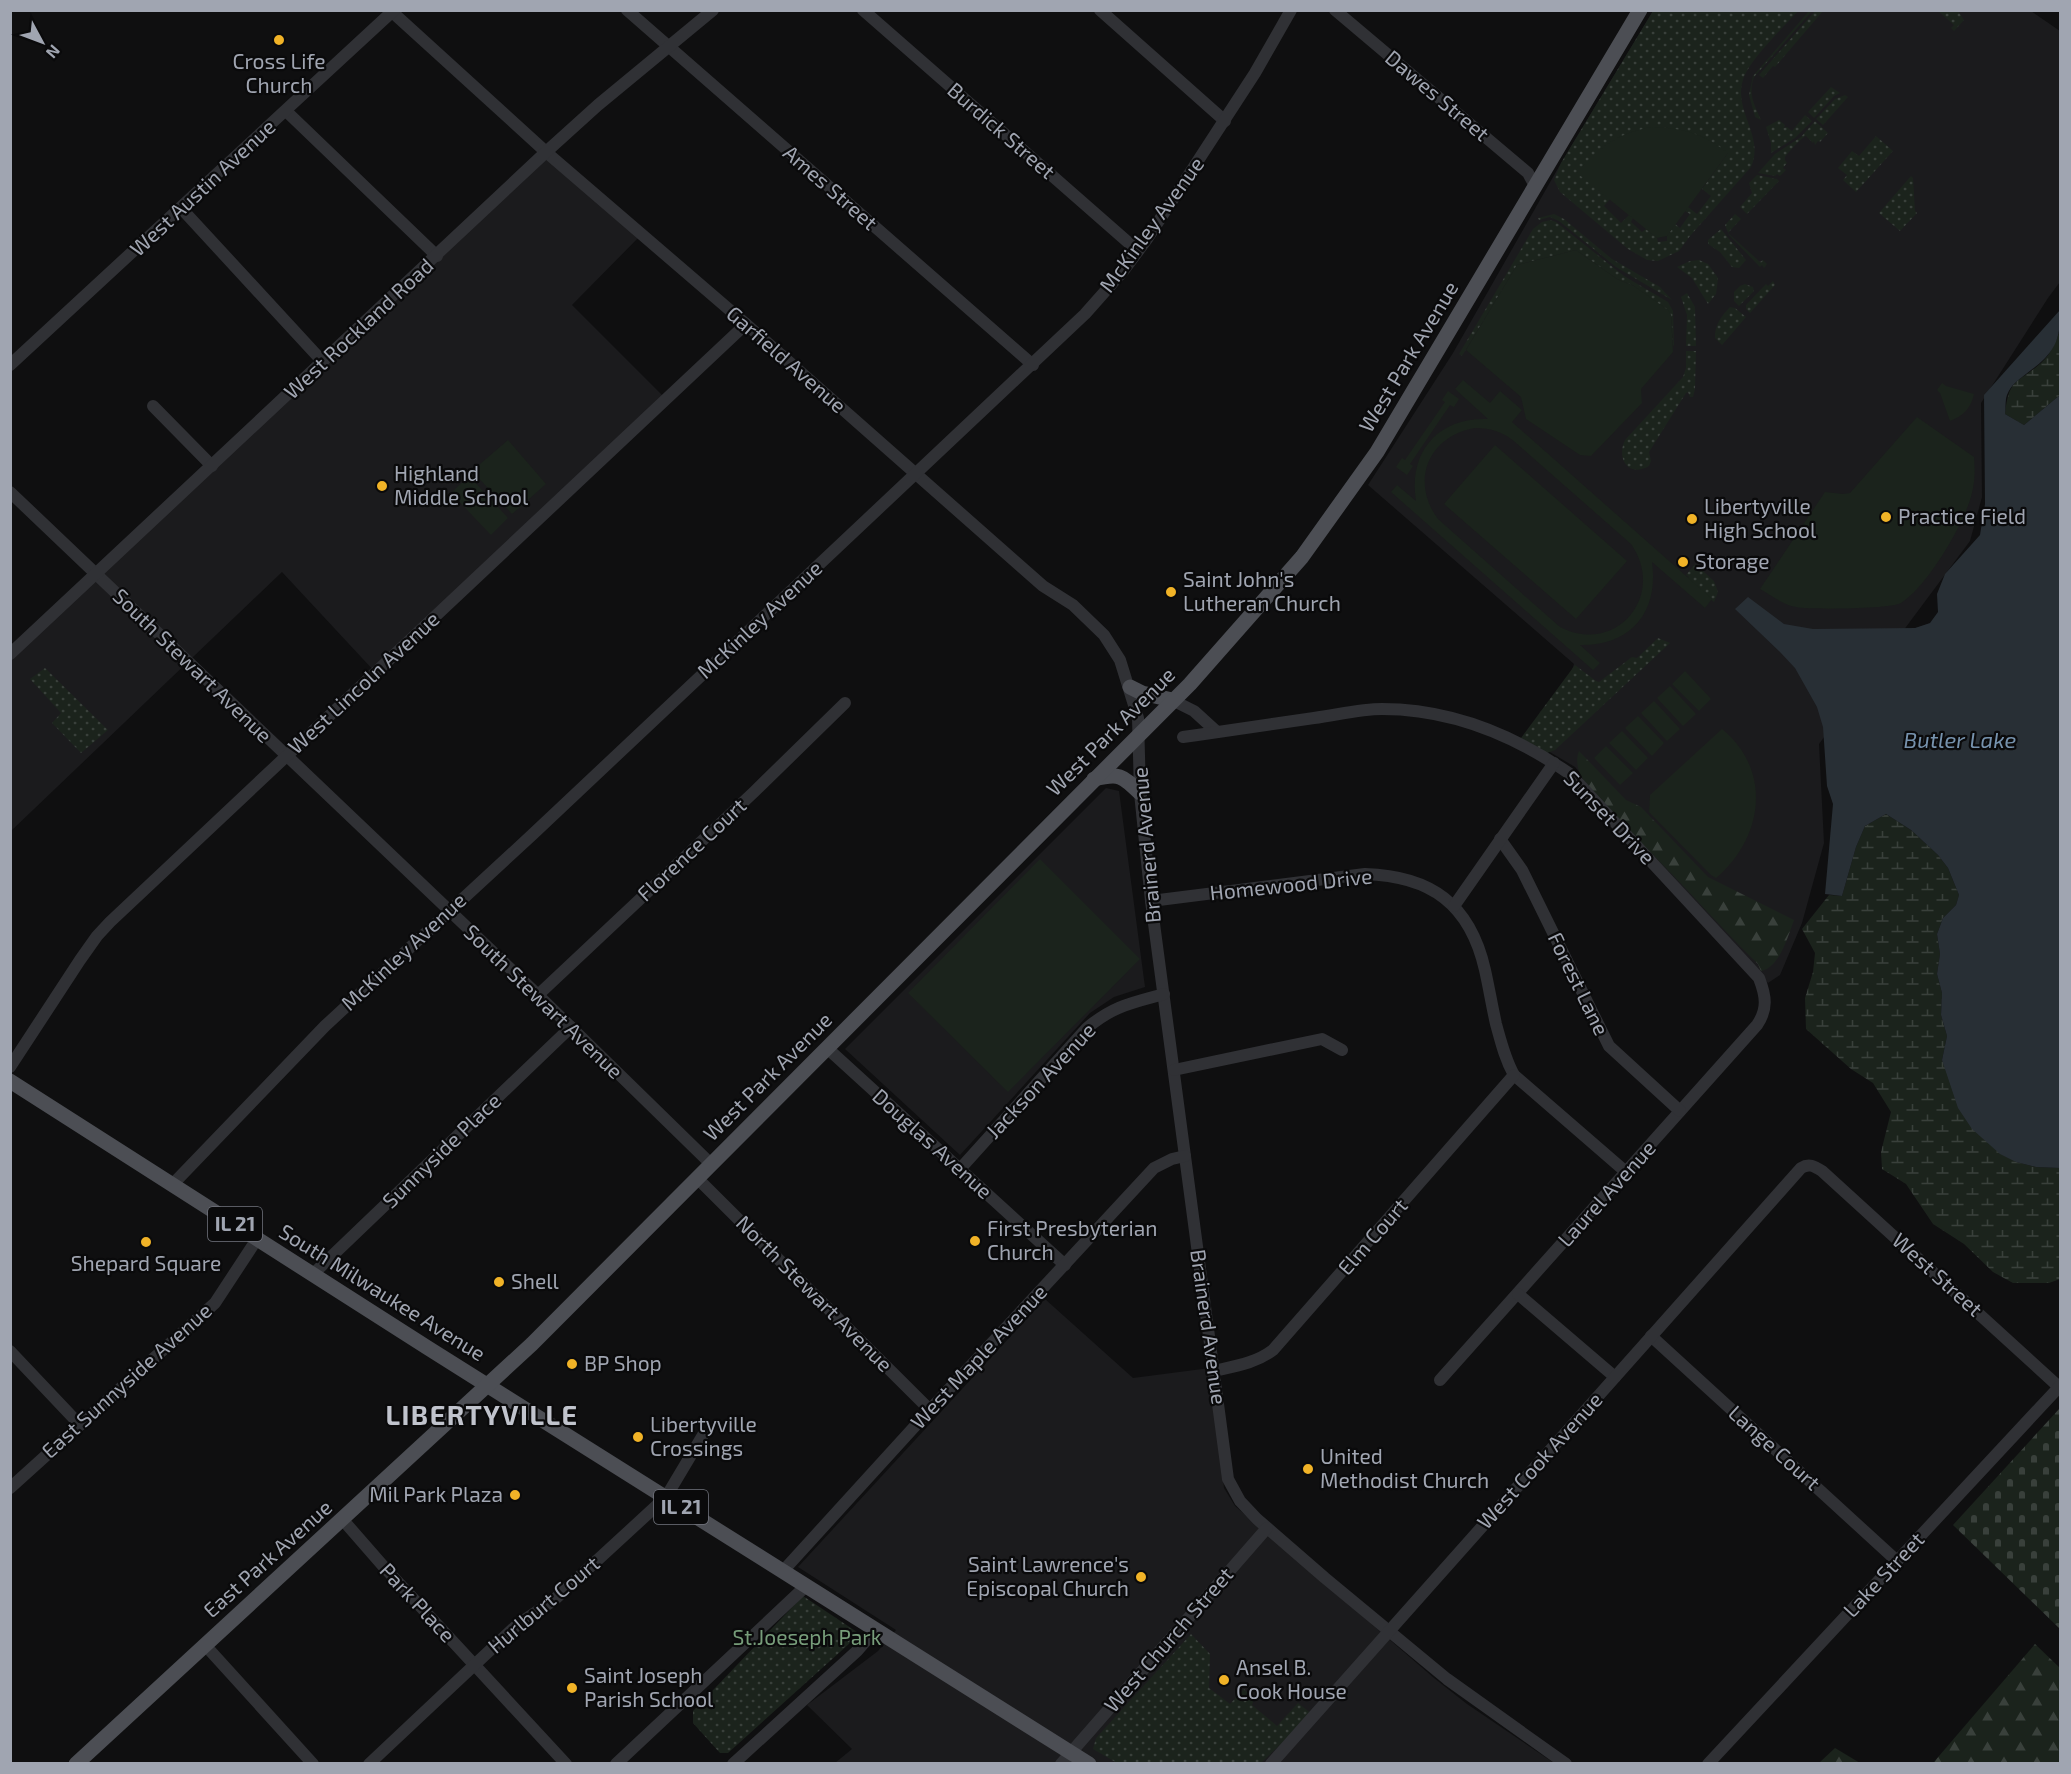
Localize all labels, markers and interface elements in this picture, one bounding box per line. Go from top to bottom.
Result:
north arrow [12,12,72,72]
marker: Cross Life Church [272,33,286,47]
text: N [43,42,65,63]
street label: Dawes Street [1381,44,1495,145]
place label: Cross Life Church [232,48,326,97]
street label: Burdick Street [943,76,1061,183]
street label: West Austin Avenue [124,113,280,261]
street label: Ames Street [779,139,883,235]
street label: McKinley Avenue [1093,152,1208,297]
street label: West Rockland Road [278,252,438,404]
street label: West Park Avenue [1353,276,1463,436]
street label: Garfield Avenue [722,300,852,417]
place label: Highland Middle School [394,460,529,509]
marker: Highland Middle School [375,479,389,493]
place label: Libertyville High School [1704,493,1817,542]
place label: Practice Field [1898,503,2026,528]
marker: Practice Field [1879,510,1893,524]
marker: Libertyville High School [1685,512,1699,526]
place label: Storage [1695,548,1769,573]
street label: McKinley Avenue [692,555,826,683]
marker: Storage [1676,555,1690,569]
place label: Saint John's Lutheran Church [1183,566,1341,615]
street label: South Stewart Avenue [108,583,278,747]
marker: Saint John's Lutheran Church [1164,585,1178,599]
street label: West Lincoln Avenue [282,605,444,758]
street label: West Park Avenue [1040,661,1179,800]
water label: Butler Lake [1904,726,2017,752]
street label: Sunset Drive [1559,765,1661,869]
street label: Brainerd Avenue [1126,766,1165,924]
street label: Florence Court [631,792,751,906]
street label: Homewood Drive [1208,863,1373,904]
street label: McKinley Avenue [336,887,470,1015]
street label: South Stewart Avenue [459,919,629,1083]
street label: Forest Lane [1544,928,1615,1039]
street label: West Park Avenue [697,1006,836,1145]
street label: Jackson Avenue [980,1017,1100,1143]
street label: Douglas Avenue [868,1083,998,1203]
street label: Sunnyside Place [377,1087,505,1213]
street label: Laurel Avenue [1552,1135,1660,1251]
street label: Elm Court [1332,1193,1412,1279]
road number: IL 21 [208,1207,262,1241]
street label: North Stewart Avenue [732,1210,898,1376]
place label: First Presbyterian Church [987,1215,1157,1264]
street label: South Milwaukee Avenue [275,1218,490,1365]
street label: West Street [1888,1227,1988,1321]
marker: First Presbyterian Church [968,1234,982,1248]
marker: Shepard Square [139,1235,153,1249]
street label: Brainerd Avenue [1186,1248,1233,1406]
place label: Shepard Square [71,1250,221,1275]
place label: Shell [511,1268,559,1293]
marker: Shell [492,1275,506,1289]
street label: West Maple Avenue [905,1279,1051,1433]
street label: East Sunnyside Avenue [36,1297,216,1463]
place label: BP Shop [584,1350,662,1375]
marker: BP Shop [565,1357,579,1371]
street label: West Cook Avenue [1471,1387,1607,1533]
district label: LIBERTYVILLE [386,1398,579,1430]
street label: Lange Court [1724,1399,1826,1494]
place label: Libertyville Crossings [650,1411,757,1460]
marker: Libertyville Crossings [631,1430,645,1444]
place label: United Methodist Church [1320,1443,1489,1492]
marker: United Methodist Church [1301,1462,1315,1476]
place label: Mil Park Plaza [369,1481,503,1506]
marker: Mil Park Plaza [508,1488,522,1502]
road number: IL 21 [654,1490,708,1524]
street label: East Park Avenue [198,1494,336,1622]
street label: Lake Street [1837,1526,1929,1622]
street label: Hurlburt Court [482,1550,604,1658]
place label: Saint Lawrence's Episcopal Church [966,1551,1129,1600]
street label: Park Place [375,1557,461,1647]
street label: West Church Street [1098,1561,1238,1717]
marker: Saint Lawrence's Episcopal Church [1134,1570,1148,1584]
park label: St.Joeseph Park [733,1624,882,1649]
place label: Ansel B. Cook House [1236,1654,1347,1703]
place label: Saint Joseph Parish School [584,1662,714,1711]
marker: Ansel B. Cook House [1217,1673,1231,1687]
marker: Saint Joseph Parish School [565,1681,579,1695]

